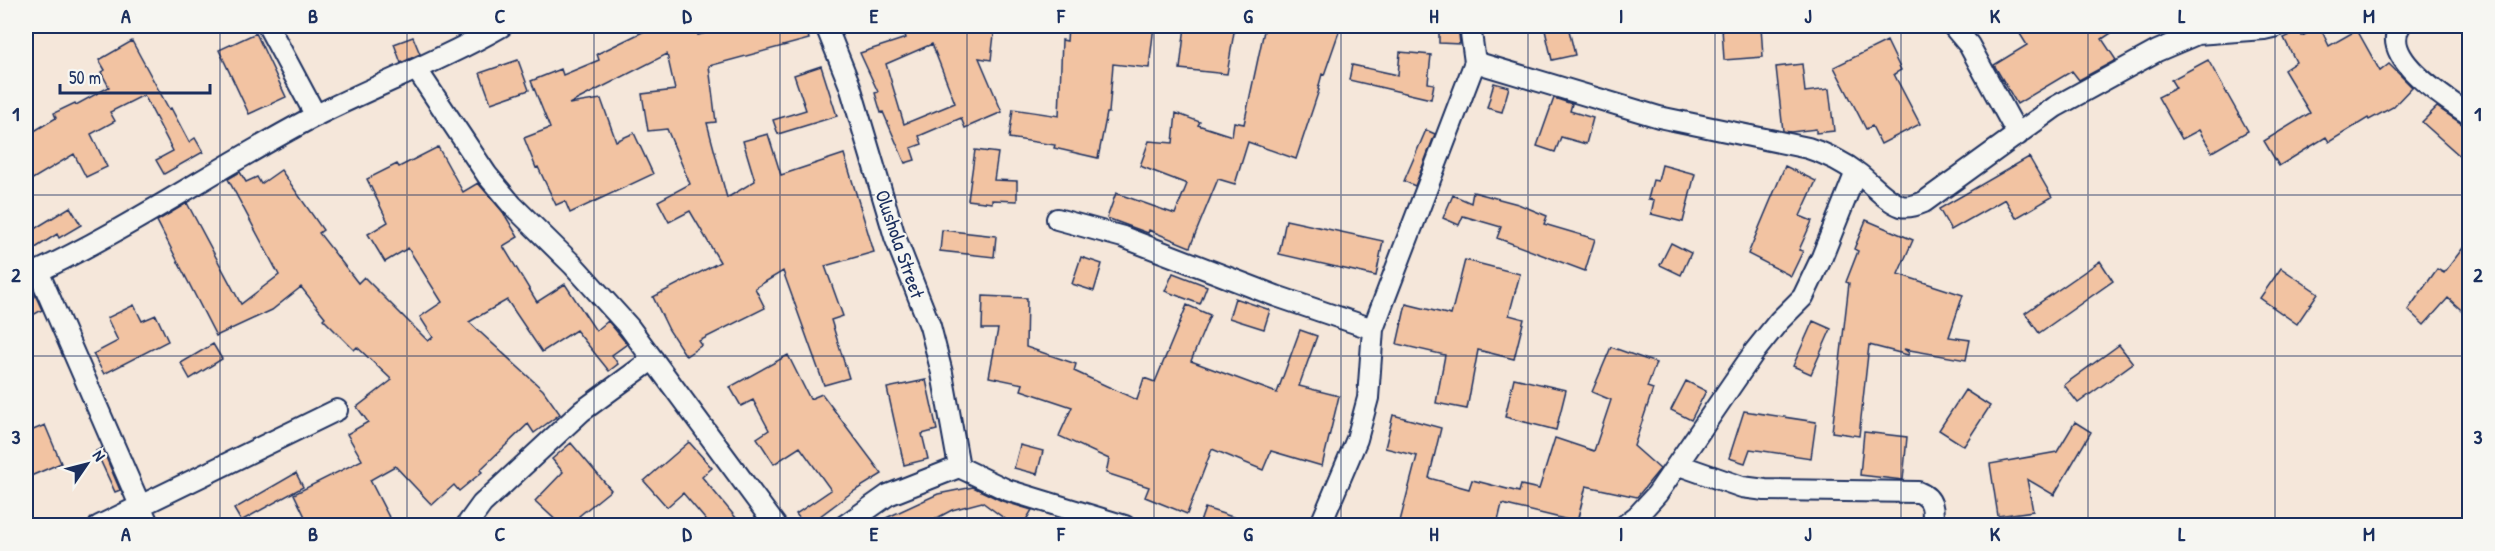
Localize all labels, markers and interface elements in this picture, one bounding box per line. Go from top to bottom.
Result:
text: A [121,2,131,29]
text: B [308,2,318,29]
text: C [495,2,506,29]
text: D [682,2,692,29]
text: E [870,2,879,29]
text: F [1056,2,1066,29]
text: G [1243,2,1253,29]
text: H [1429,2,1439,29]
text: I [1619,2,1623,29]
text: J [1804,2,1812,29]
text: K [1990,2,2001,29]
text: L [2178,2,2186,29]
text: M [2363,2,2375,29]
scale bar [60,57,210,95]
text: 50 m [69,65,101,90]
text: 1 [12,100,20,127]
text: 1 [2474,100,2482,127]
street label: Olushola Street [869,186,932,303]
text: 2 [11,261,21,288]
text: 2 [2473,261,2483,288]
text: 3 [12,423,21,450]
text: 3 [2474,423,2483,450]
north arrow [57,434,117,494]
text: N [88,446,111,466]
text: A [121,520,131,547]
text: B [308,520,318,547]
text: C [495,520,506,547]
text: D [682,520,692,547]
text: E [870,520,879,547]
text: F [1056,520,1066,547]
text: G [1243,520,1253,547]
text: H [1429,520,1439,547]
text: I [1619,520,1623,547]
text: J [1804,520,1812,547]
text: K [1990,520,2001,547]
text: L [2178,520,2186,547]
text: M [2363,520,2375,547]

